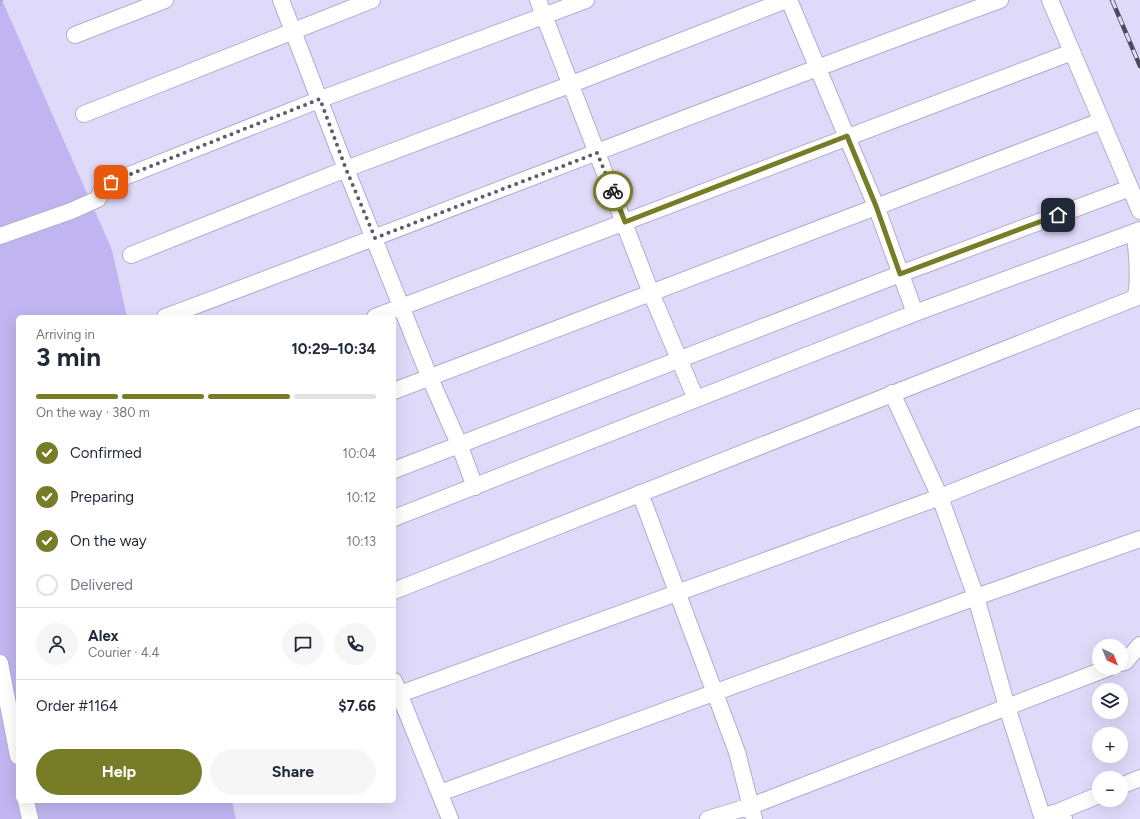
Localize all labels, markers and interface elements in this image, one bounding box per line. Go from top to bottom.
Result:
pin [94,165,128,199]
icon: bag [100,171,122,193]
courier [593,171,633,211]
icon: bike [602,180,624,202]
pin [1041,198,1075,232]
icon: home [1047,204,1069,226]
text: Arriving in [36,327,95,342]
text: 10:29–10:34 [291,340,376,358]
text: 3 min [36,341,101,373]
text: On the way · 380 m [36,405,150,420]
icon: check [36,442,58,464]
text: Confirmed [70,444,142,462]
text: 10:04 [343,446,376,461]
icon: check [36,486,58,508]
text: Preparing [70,488,134,506]
text: 10:12 [346,490,376,505]
icon: check [36,530,58,552]
text: On the way [70,532,147,550]
text: 10:13 [347,534,376,549]
text: Delivered [70,576,133,594]
button: person [36,623,78,665]
button: chat [282,623,324,665]
button: phone [334,623,376,665]
text: Alex [88,627,118,645]
north arrow [1092,639,1128,675]
map controls [1092,639,1128,807]
text: Courier · 4.4 [88,645,160,660]
button: layers [1092,683,1128,719]
text: Order #1164 [36,697,118,715]
text: $7.66 [338,697,376,715]
button: + [1092,727,1128,763]
button: Help [36,749,202,795]
button: Share [210,749,376,795]
button: − [1092,771,1128,807]

